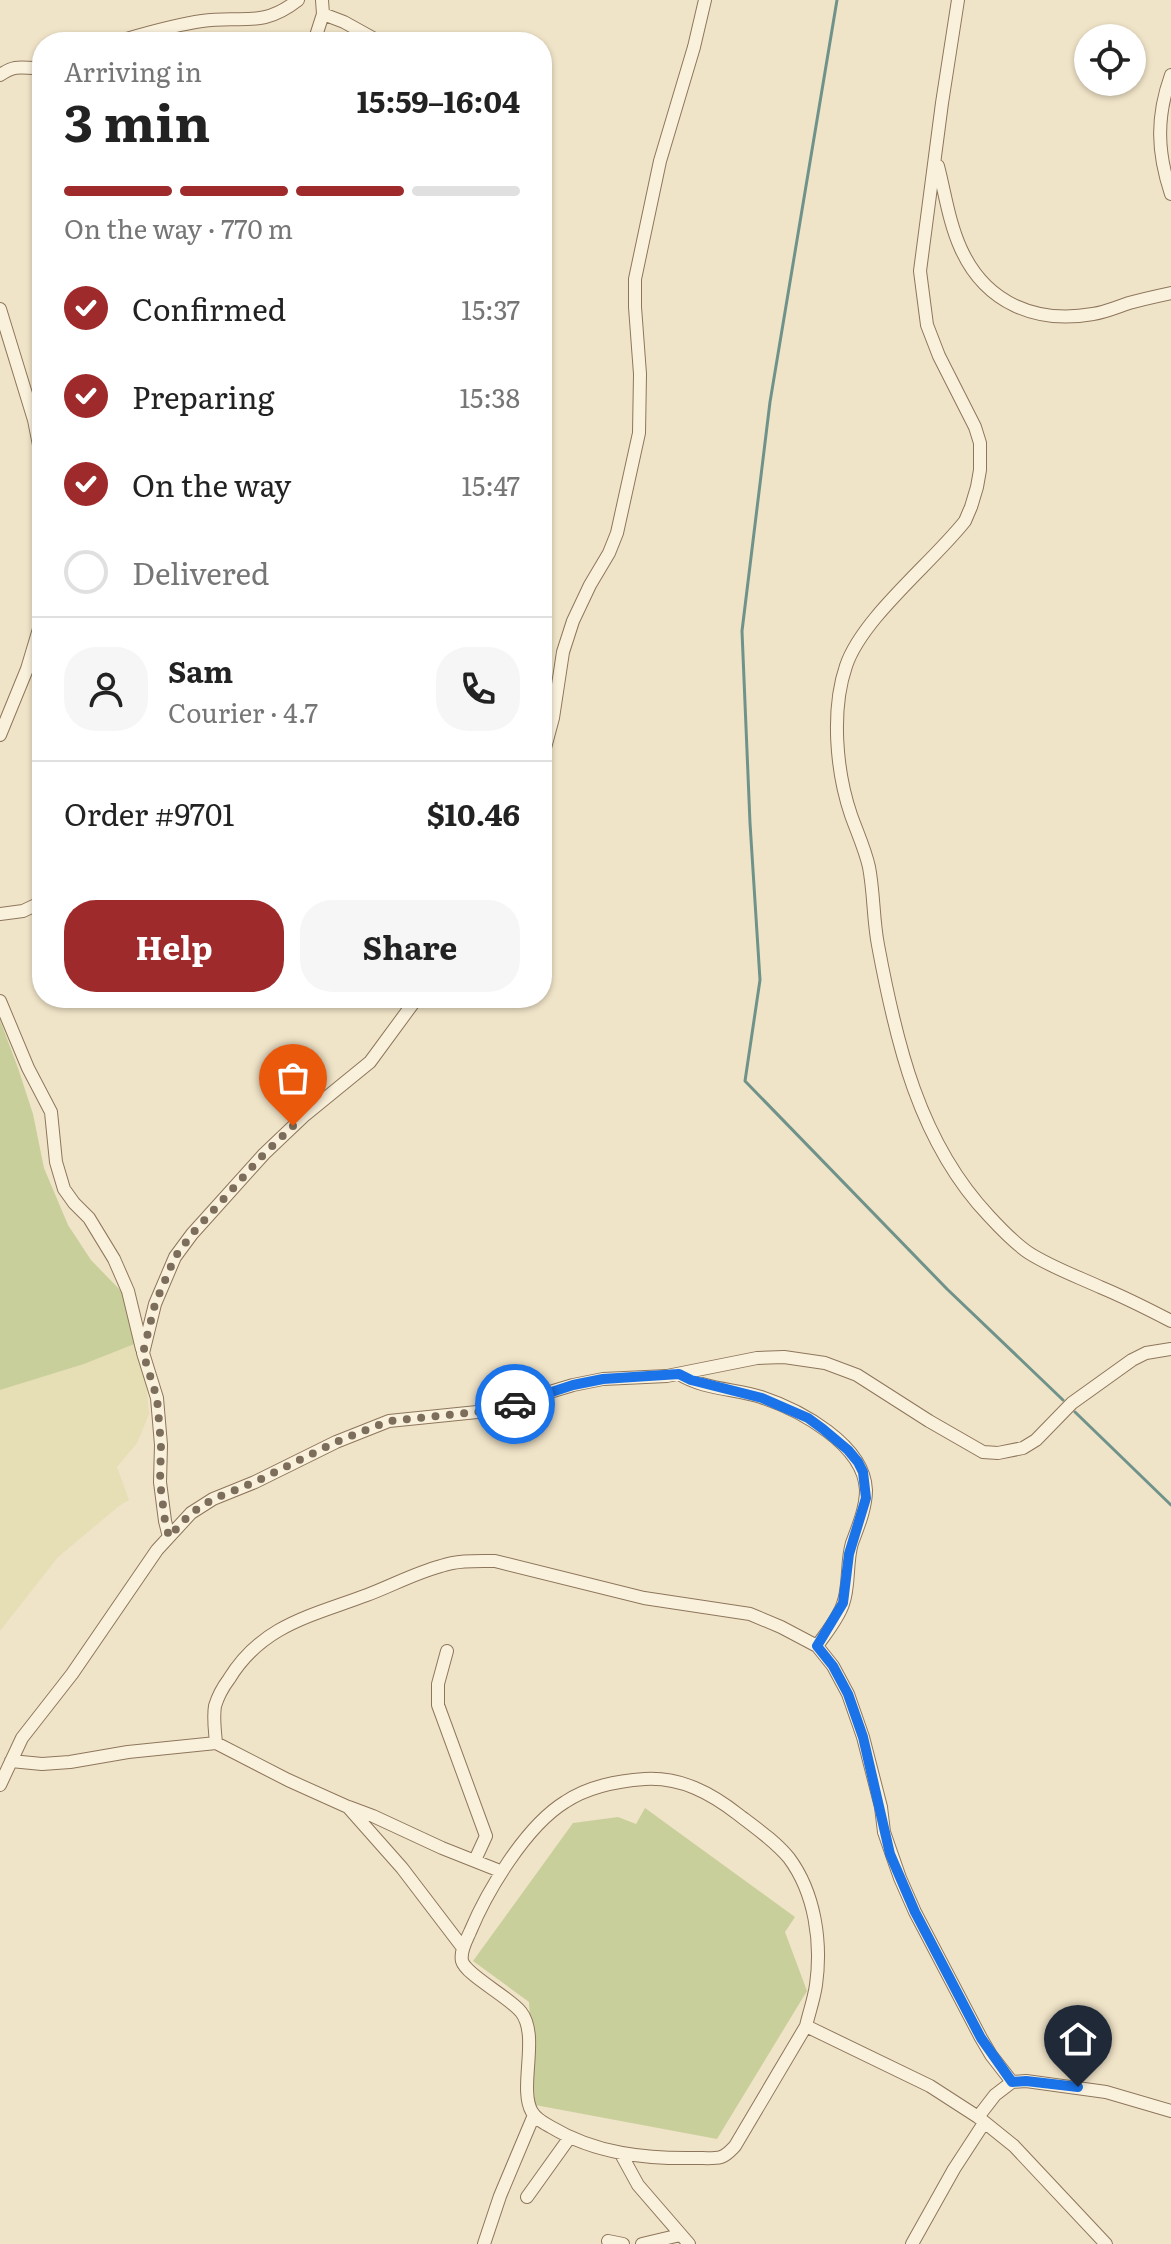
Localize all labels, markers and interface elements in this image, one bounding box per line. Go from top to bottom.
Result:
map controls [1074,24,1146,96]
button: locate [1074,24,1146,96]
text: Arriving in [64,51,202,90]
text: 15:59–16:04 [357,78,520,122]
text: 3 min [64,81,210,158]
text: On the way · 770 m [64,208,293,247]
icon: check [64,286,108,330]
text: Confirmed [132,286,286,330]
text: 15:37 [461,289,520,328]
icon: check [64,374,108,418]
text: Preparing [132,374,274,418]
text: 15:38 [459,377,520,416]
icon: check [64,462,108,506]
text: On the way [132,462,291,506]
text: 15:47 [461,465,520,504]
text: Delivered [132,550,269,594]
button: person [64,647,148,731]
button: phone [436,647,520,731]
text: Sam [168,648,233,692]
text: Courier · 4.7 [168,692,318,731]
text: Order #9701 [64,791,235,835]
text: $10.46 [427,791,520,835]
button: Help [64,900,284,992]
button: Share [300,900,520,992]
pin [259,1044,327,1126]
icon: bag [271,1056,315,1100]
courier [475,1364,555,1444]
icon: car [493,1382,537,1426]
pin [1044,2005,1112,2087]
icon: home [1056,2017,1100,2061]

